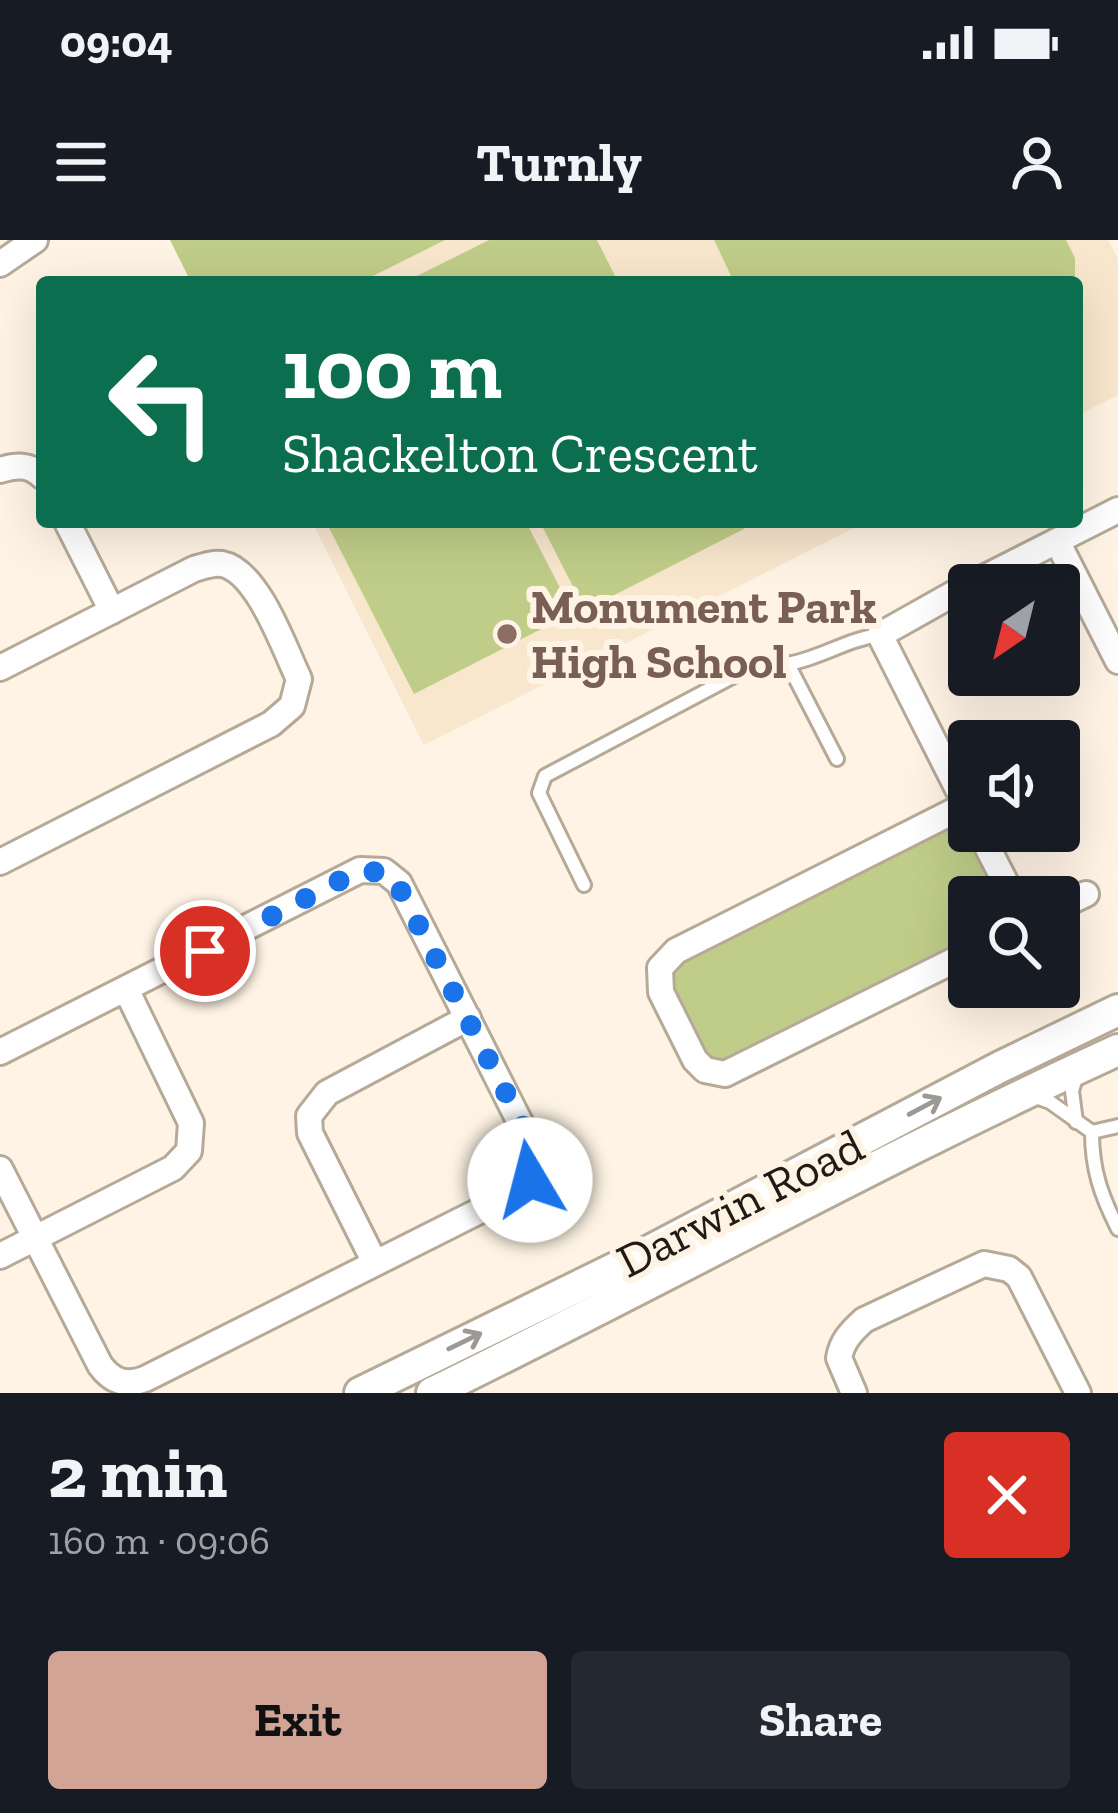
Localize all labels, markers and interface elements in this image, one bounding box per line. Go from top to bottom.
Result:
text: 09:04 [60,15,173,69]
icon: menu [48,129,114,195]
icon: person [1004,129,1070,195]
text: Turnly [476,130,642,195]
text: 100 m [282,319,502,420]
icon: left [84,324,240,480]
text: Shackelton Crescent [282,421,758,486]
north arrow [948,564,1080,696]
map controls [948,564,1080,1008]
place label: Monument Park High School [531,578,877,690]
marker: Monument Park High School [494,621,520,647]
button: sound [948,720,1080,852]
button: search [948,876,1080,1008]
pin [154,900,256,1002]
icon: arrive [172,918,238,984]
one-way arrow [906,1094,942,1117]
position arrow [467,1117,593,1243]
street label: Darwin Road [607,1117,873,1289]
one-way arrow [447,1329,482,1352]
text: 2 min [48,1429,227,1515]
button: close [944,1432,1070,1558]
text: 160 m · 09:06 [48,1517,270,1564]
button: Exit [48,1651,547,1789]
button: Share [571,1651,1070,1789]

